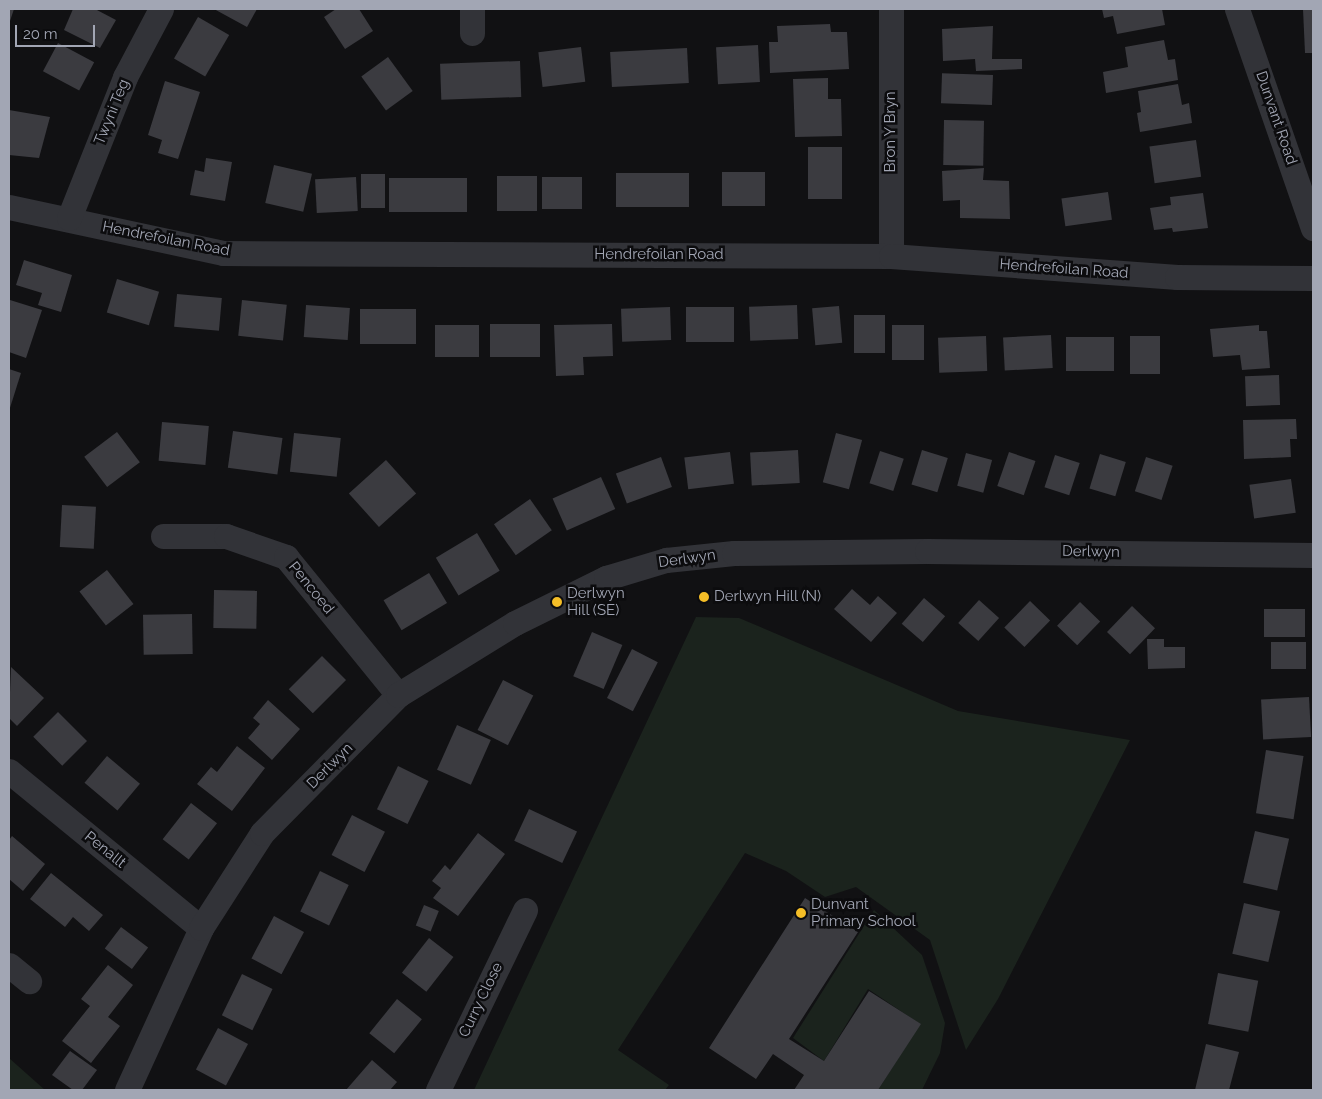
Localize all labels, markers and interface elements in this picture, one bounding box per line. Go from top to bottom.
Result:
scale bar [18,15,98,47]
text: 20 m [23,25,58,43]
street label: Dunvant Road [1252,69,1300,167]
street label: Twyni Teg [91,76,133,148]
street label: Bron Y Bryn [882,91,900,173]
street label: Hendrefoilan Road [101,218,231,260]
street label: Hendrefoilan Road [594,246,724,264]
street label: Hendrefoilan Road [999,256,1129,282]
street label: Derlwyn [1062,542,1120,562]
street label: Derlwyn [657,546,717,572]
street label: Pencoed [285,558,337,618]
place label: Derlwyn Hill (SE) [567,584,625,619]
place label: Derlwyn Hill (N) [714,588,821,606]
marker: Derlwyn Hill (N) [698,591,710,603]
marker: Derlwyn Hill (SE) [551,596,563,608]
street label: Derlwyn [303,739,357,793]
street label: Penallt [81,828,129,872]
place label: Dunvant Primary School [811,895,916,930]
marker: Dunvant Primary School [795,907,807,919]
street label: Curry Close [455,960,507,1040]

